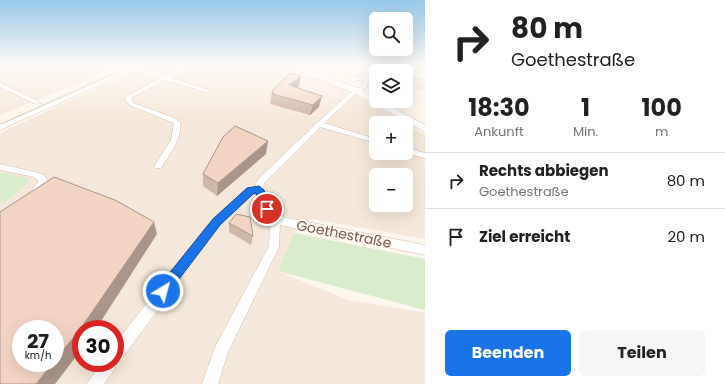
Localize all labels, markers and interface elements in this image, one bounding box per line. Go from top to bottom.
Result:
text: 80 m [511,9,583,48]
map controls [369,12,413,212]
button: search [369,12,413,56]
icon: right [445,16,497,68]
text: Goethestraße [511,47,635,72]
button: layers [369,64,413,108]
text: 18:30 [468,91,530,124]
text: 1 [581,91,590,124]
text: 100 [641,91,682,124]
button: + [369,116,413,160]
text: Ankunft [474,122,524,141]
text: Min. [573,122,598,141]
text: m [655,122,668,141]
text: Rechts abbiegen [479,160,609,181]
button: − [369,168,413,212]
icon: right [445,170,467,192]
text: 80 m [667,170,705,191]
text: Goethestraße [479,182,569,201]
pin [250,192,284,226]
icon: arrive [256,198,278,220]
street label: Goethestraße [295,215,394,253]
icon: arrive [445,226,467,248]
text: Ziel erreicht [479,226,570,247]
text: 20 m [667,226,705,247]
position arrow [142,270,184,312]
speed limit sign: 30 [72,320,124,372]
text: 27 [27,327,49,355]
button: Beenden [445,330,571,376]
button: Teilen [579,330,705,376]
text: km/h [25,348,51,363]

